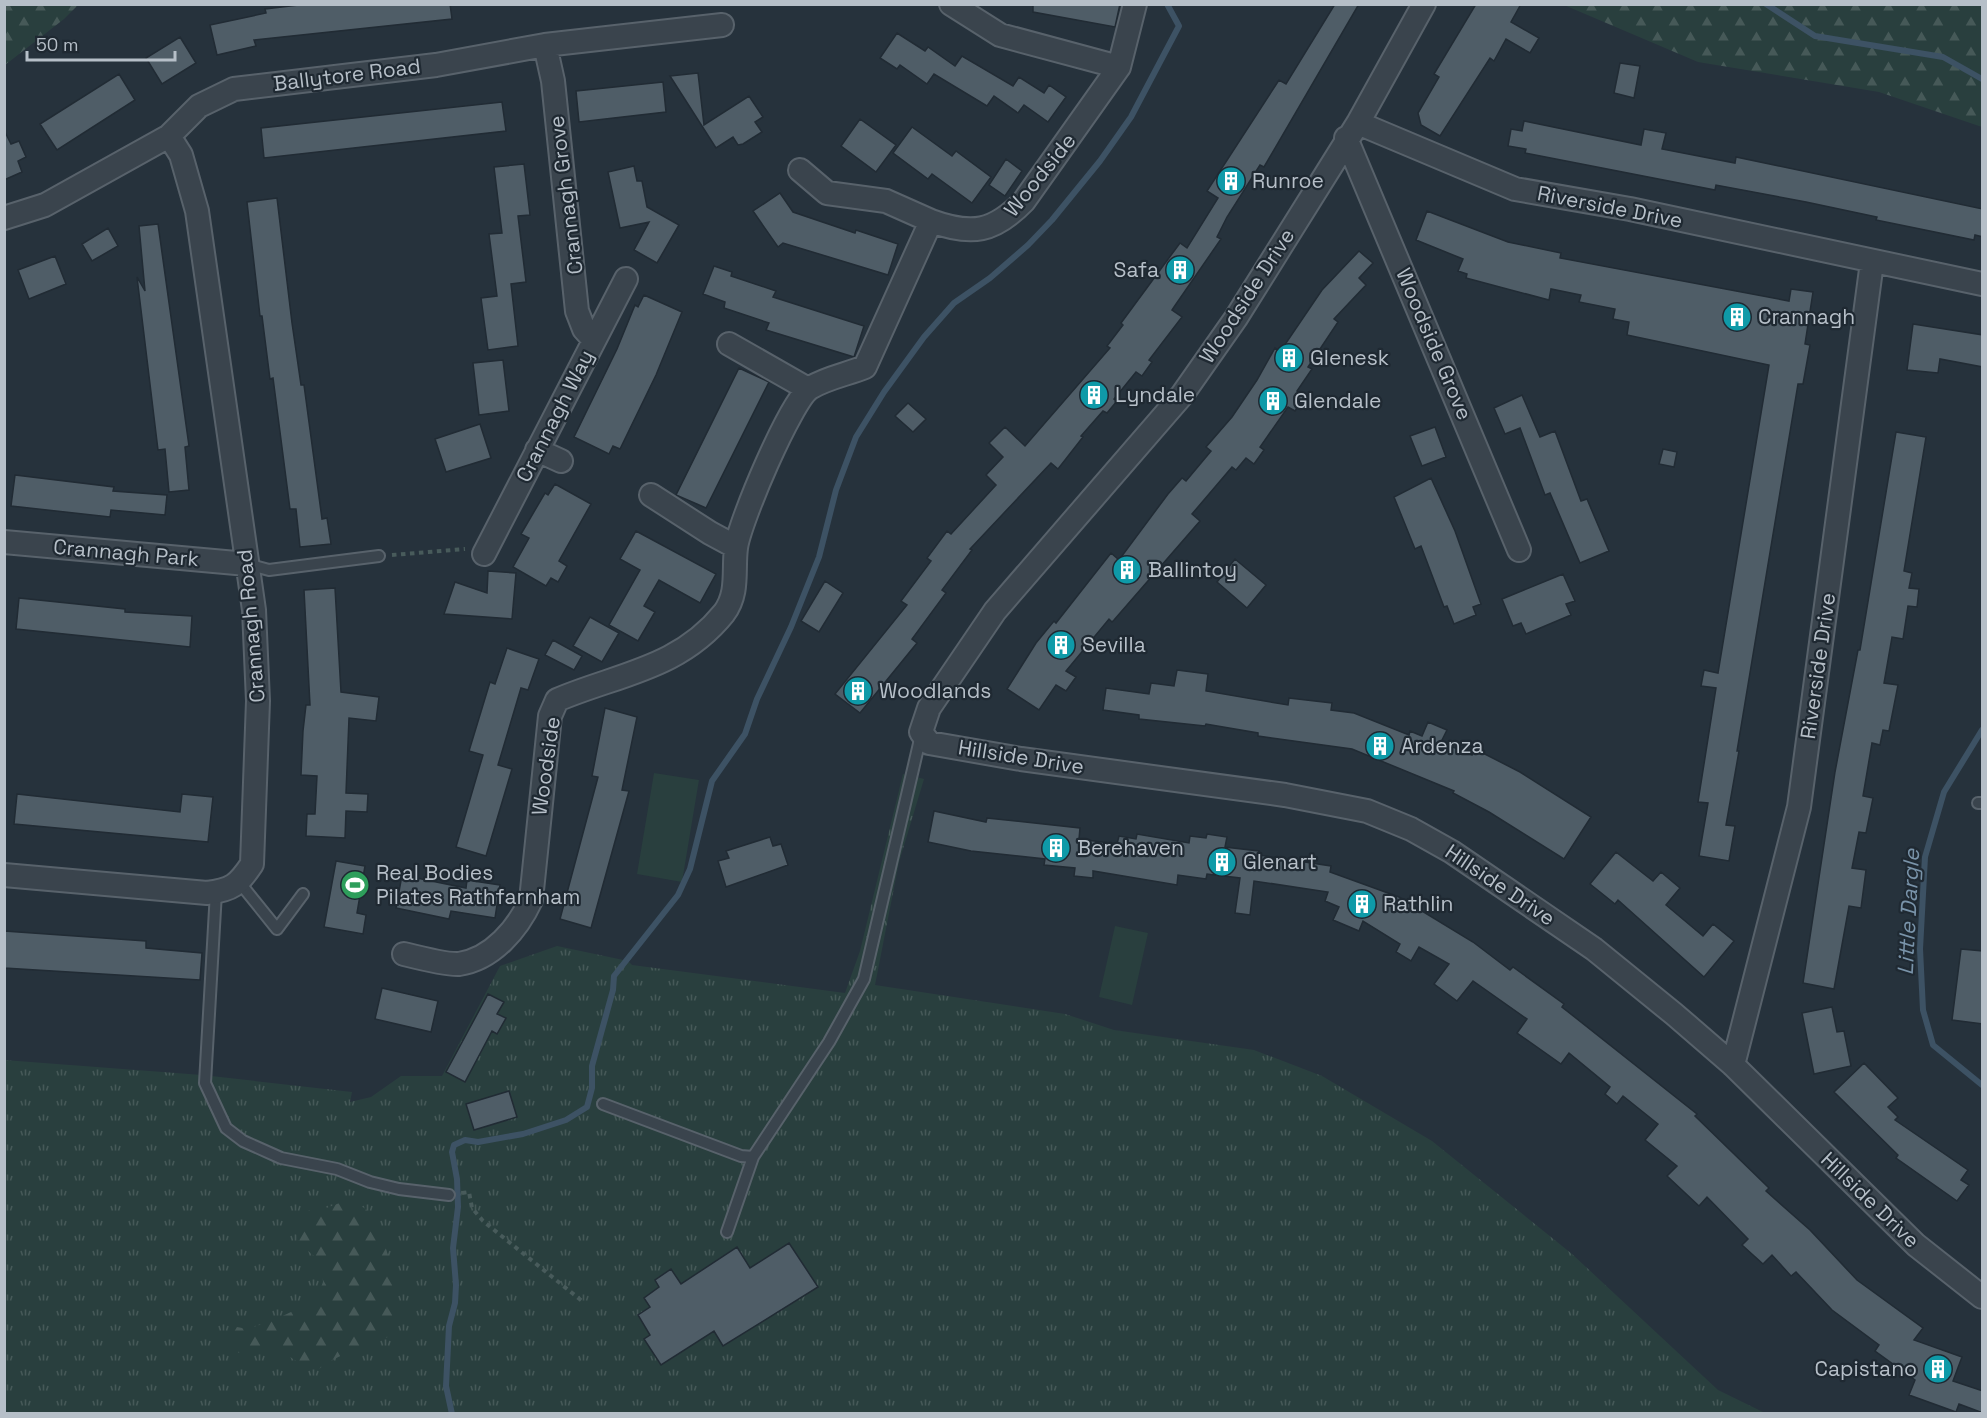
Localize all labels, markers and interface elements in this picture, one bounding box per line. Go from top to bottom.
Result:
scale bar [27,24,176,62]
text: 50 m [36,33,78,56]
street label: Ballytore Road [272,52,422,97]
street label: Crannagh Grove [542,114,589,276]
street label: Woodside [998,127,1081,222]
building icon: Runroe [1215,165,1247,197]
place label: Runroe [1252,167,1324,194]
street label: Riverside Drive [1535,179,1685,234]
street label: Woodside Drive [1193,223,1300,368]
building icon: Safa [1164,254,1196,286]
place label: Safa [1114,256,1159,283]
street label: Woodside Grove [1390,264,1479,424]
building icon: Crannagh [1721,301,1753,333]
place label: Crannagh [1758,303,1855,330]
building icon: Glenesk [1273,342,1305,374]
place label: Glenesk [1310,344,1389,371]
street label: Crannagh Way [510,345,600,487]
building icon: Lyndale [1078,379,1110,411]
place label: Lyndale [1115,381,1195,408]
building icon: Glendale [1257,385,1289,417]
place label: Glendale [1294,387,1382,414]
street label: Crannagh Park [52,533,200,572]
street label: Crannagh Road [230,548,271,704]
building icon: Ballintoy [1111,554,1143,586]
place label: Ballintoy [1148,556,1237,583]
street label: Riverside Drive [1794,591,1841,741]
building icon: Sevilla [1045,629,1077,661]
place label: Sevilla [1082,631,1146,658]
building icon: Woodlands [842,675,874,707]
place label: Woodlands [879,677,991,704]
street label: Woodside [525,715,566,817]
building icon: Ardenza [1364,730,1396,762]
place label: Ardenza [1401,732,1484,759]
street label: Hillside Drive [956,733,1086,780]
building icon: Berehaven [1040,832,1072,864]
place label: Berehaven [1077,834,1184,861]
street label: Hillside Drive [1440,838,1561,931]
building icon: Glenart [1206,846,1238,878]
water label: Little Dargle [1891,847,1925,976]
place label: Glenart [1243,848,1317,875]
place label: Real Bodies Pilates Rathfarnham [376,859,580,910]
sports icon: Real Bodies Pilates Rathfarnham [339,869,371,901]
building icon: Rathlin [1346,888,1378,920]
place label: Rathlin [1383,890,1453,917]
street label: Hillside Drive [1815,1146,1925,1253]
building icon: Capistano [1922,1353,1954,1385]
place label: Capistano [1814,1355,1917,1382]

